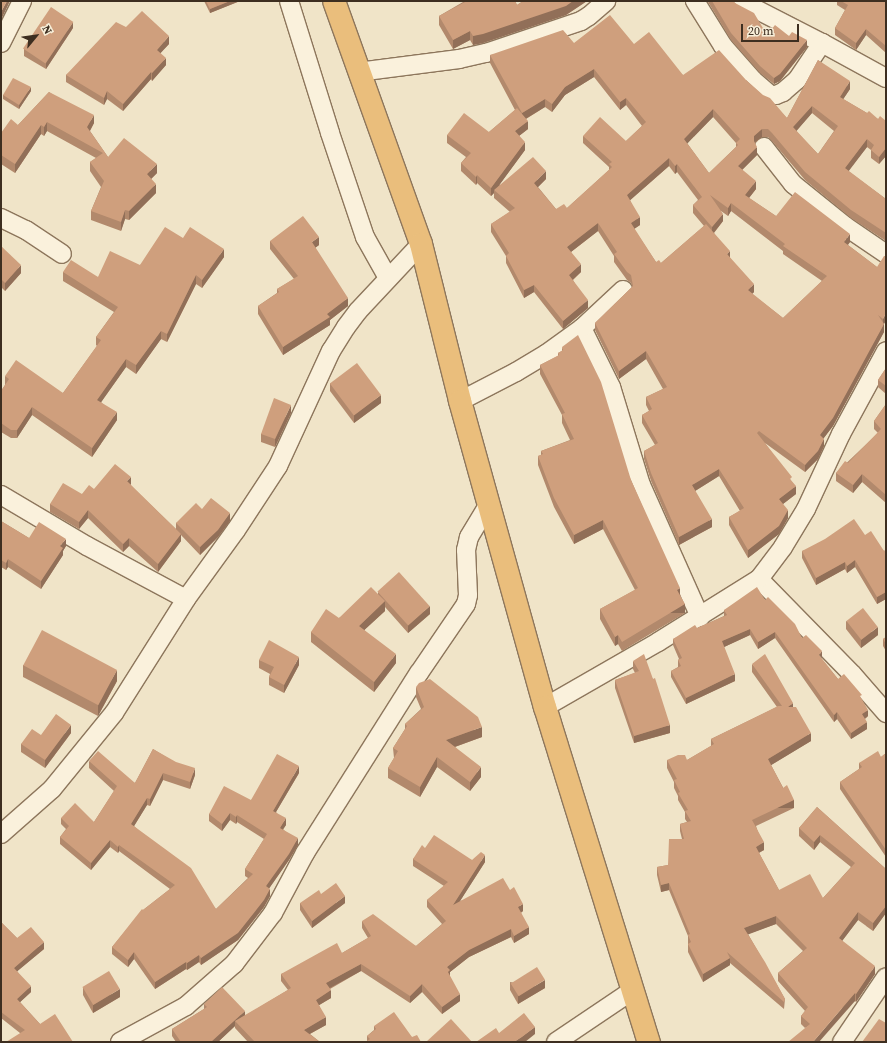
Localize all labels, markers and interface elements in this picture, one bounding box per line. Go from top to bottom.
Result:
north arrow [16,16,56,56]
scale bar [743,16,801,42]
text: N [38,23,55,37]
text: 20 m [748,23,774,39]

